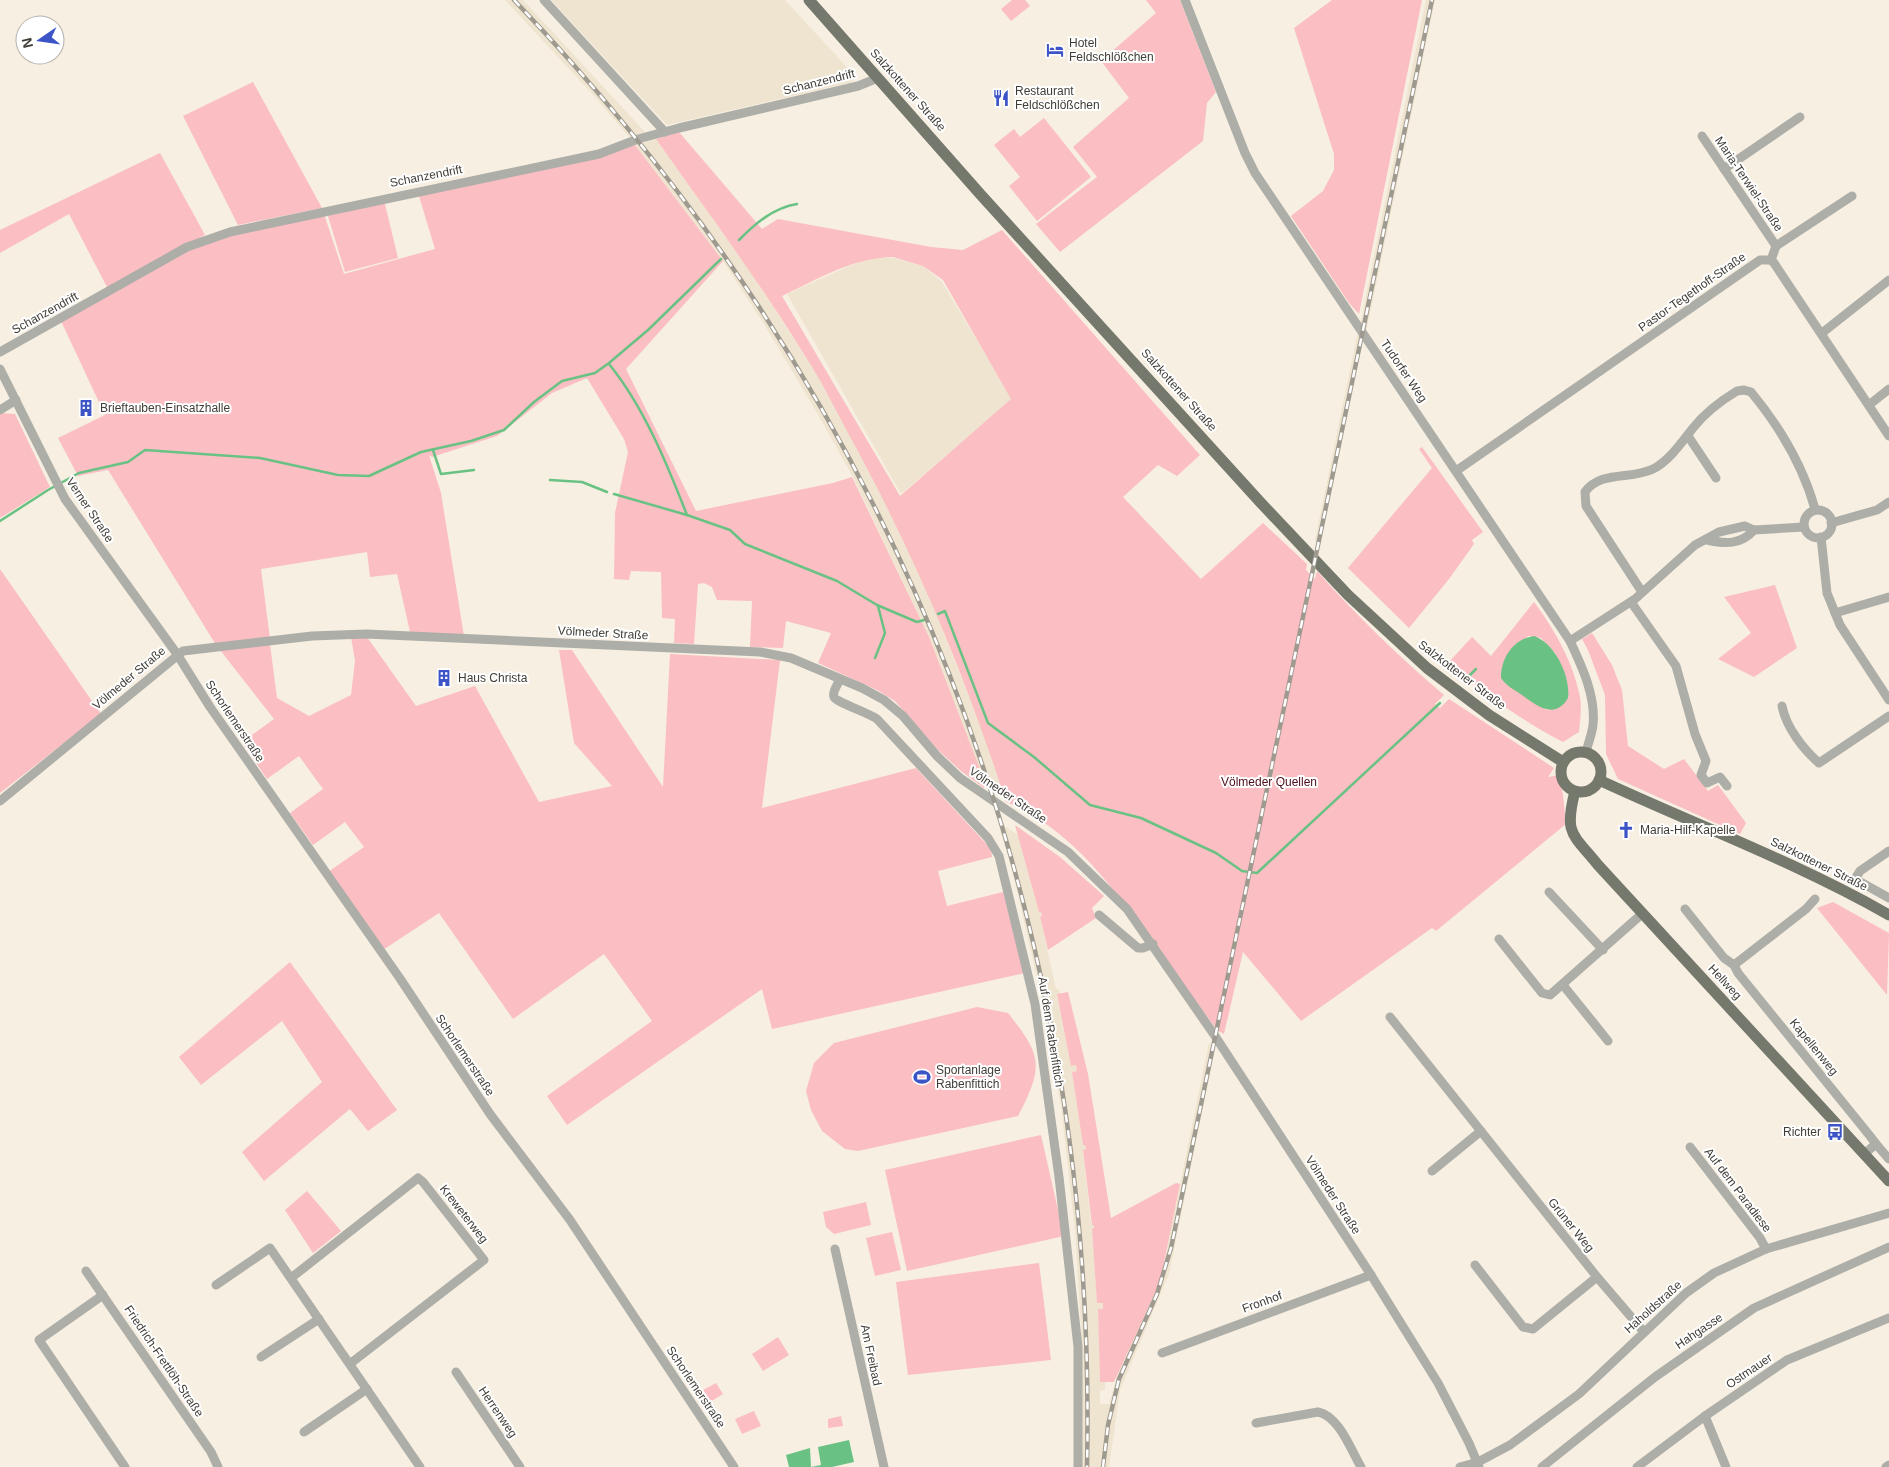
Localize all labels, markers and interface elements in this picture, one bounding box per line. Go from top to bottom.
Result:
north arrow [15,15,65,65]
text: N [18,36,36,50]
place label: Hotel Feldschlößchen [1069,36,1154,64]
hotel icon: Hotel Feldschlößchen [1045,40,1065,60]
street label: Salzkottener Straße [867,46,949,134]
street label: Schanzendrift [782,66,857,98]
place label: Restaurant Feldschlößchen [1015,84,1100,112]
restaurant icon: Restaurant Feldschlößchen [991,88,1011,108]
street label: Maria-Terwiel-Straße [1712,134,1786,234]
street label: Schanzendrift [389,162,464,190]
street label: Pastor-Tegethoff-Straße [1636,249,1749,334]
street label: Schanzendrift [10,289,81,337]
street label: Tudorfer Weg [1378,337,1430,405]
street label: Salzkottener Straße [1138,346,1220,434]
building icon: Brieftauben-Einsatzhalle [76,398,96,418]
place label: Brieftauben-Einsatzhalle [100,401,230,415]
street label: Verner Straße [63,475,117,545]
street label: Völmeder Straße [557,624,649,642]
street label: Salzkottener Straße [1415,637,1509,713]
street label: Völmeder Straße [90,643,168,713]
building icon: Haus Christa [434,668,454,688]
place label: Haus Christa [458,671,528,685]
street label: Schorlemerstraße [203,678,268,765]
street label: Völmeder Straße [966,764,1050,826]
park label: Völmeder Quellen [1221,775,1317,789]
church icon: Maria-Hilf-Kapelle [1616,820,1636,840]
place label: Maria-Hilf-Kapelle [1640,823,1736,837]
street label: Salzkottener Straße [1768,834,1870,894]
street label: Hellweg [1705,962,1745,1002]
street label: Auf dem Rabenfittich [1035,976,1067,1088]
street label: Schorlemerstraße [433,1012,498,1099]
street label: Kapellenweg [1787,1016,1841,1078]
place label: Sportanlage Rabenfittich [936,1063,1001,1091]
sports icon: Sportanlage Rabenfittich [912,1067,932,1087]
bus stop icon: Richter [1825,1122,1845,1142]
place label: Richter [1783,1125,1821,1139]
street label: Auf dem Paradiese [1702,1145,1774,1235]
street label: Völmeder Straße [1302,1153,1364,1237]
street label: Kreweterweg [437,1182,491,1246]
street label: Grüner Weg [1545,1195,1597,1255]
street label: Haholdstraße [1622,1277,1685,1336]
street label: Fronhof [1240,1288,1284,1316]
street label: Friedrich-Frettlöh-Straße [121,1303,207,1420]
street label: Hahgasse [1673,1310,1726,1352]
street label: Am Freibad [858,1323,884,1387]
street label: Schorlemerstraße [664,1344,729,1431]
street label: Ostmauer [1723,1350,1775,1392]
street label: Herrenweg [476,1384,520,1440]

